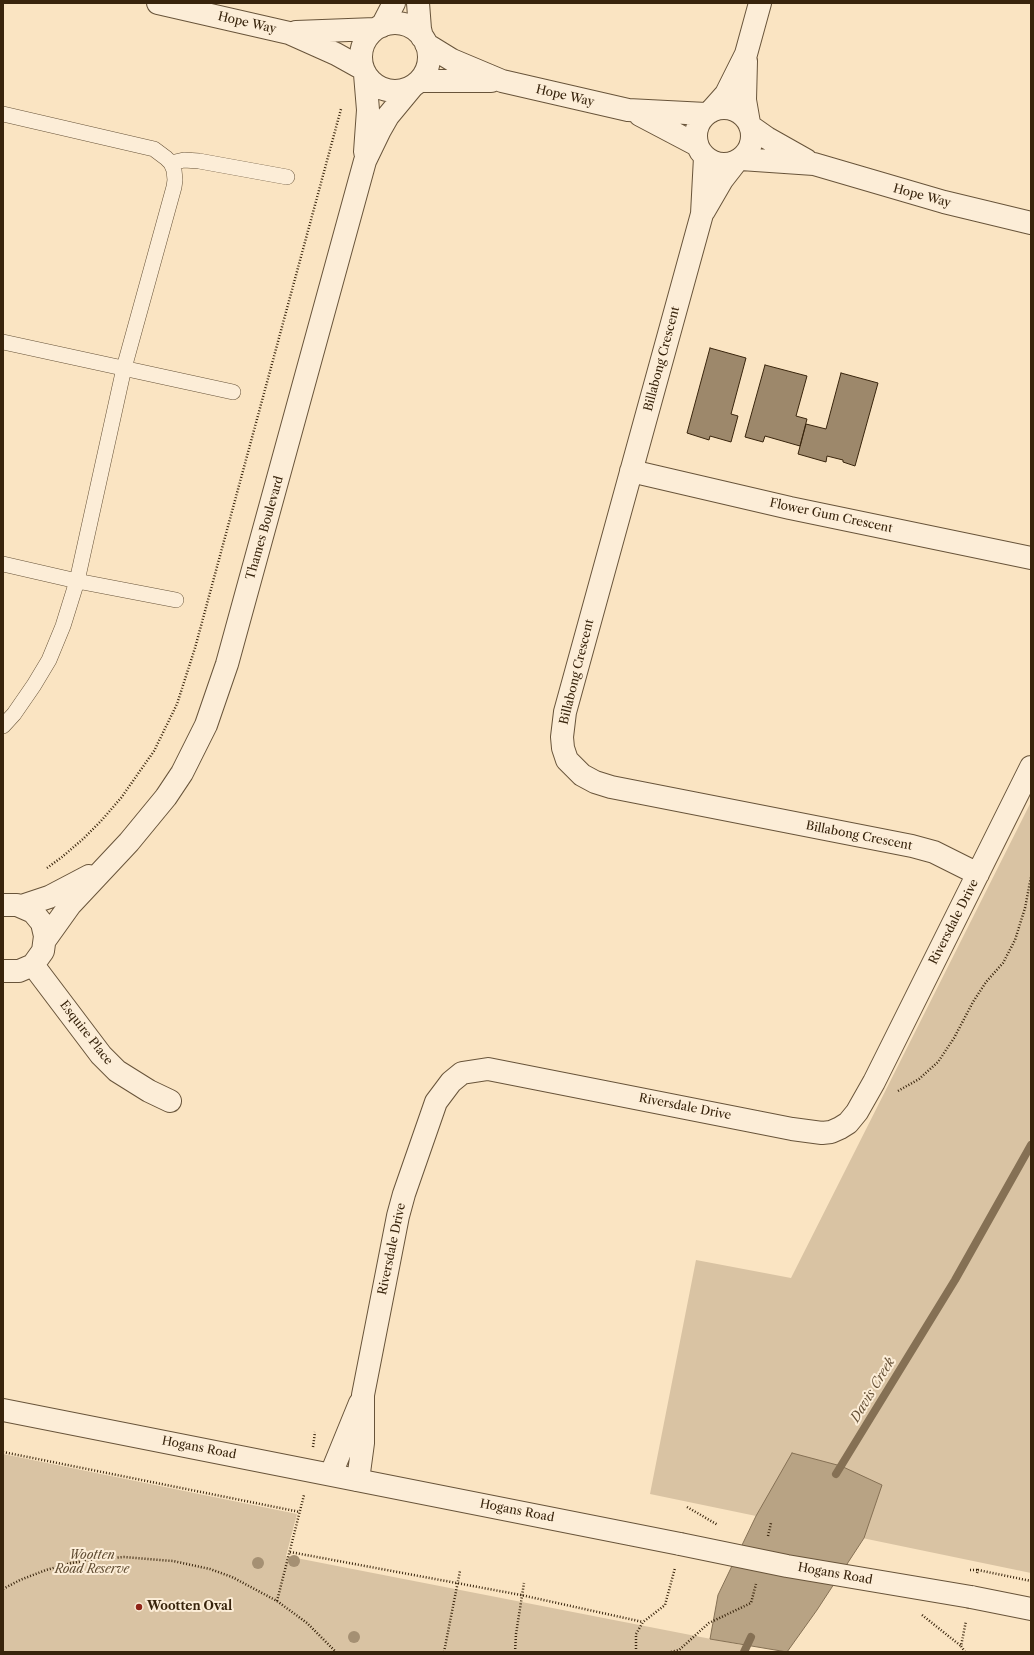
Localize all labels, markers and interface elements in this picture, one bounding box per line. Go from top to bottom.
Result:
street label: Hope Way [216,9,278,37]
street label: Hope Way [534,82,596,110]
street label: Hope Way [891,181,953,211]
street label: Billabong Crescent [641,305,683,413]
street label: Thames Boulevard [243,475,287,581]
street label: Flower Gum Crescent [768,496,894,536]
street label: Billabong Crescent [557,618,597,726]
street label: Billabong Crescent [805,819,913,853]
street label: Riversdale Drive [926,877,982,967]
street label: Esquire Place [56,998,116,1068]
street label: Riversdale Drive [638,1091,732,1123]
street label: Riversdale Drive [375,1202,409,1296]
water label: Davis Creek [848,1355,898,1425]
street label: Hogans Road [161,1434,237,1462]
street label: Hogans Road [479,1497,555,1525]
park label: Wootten Road Reserve [55,1549,129,1577]
street label: Hogans Road [797,1560,873,1588]
place label: Wootten Oval [147,1600,232,1614]
marker: Wootten Oval [134,1602,144,1612]

